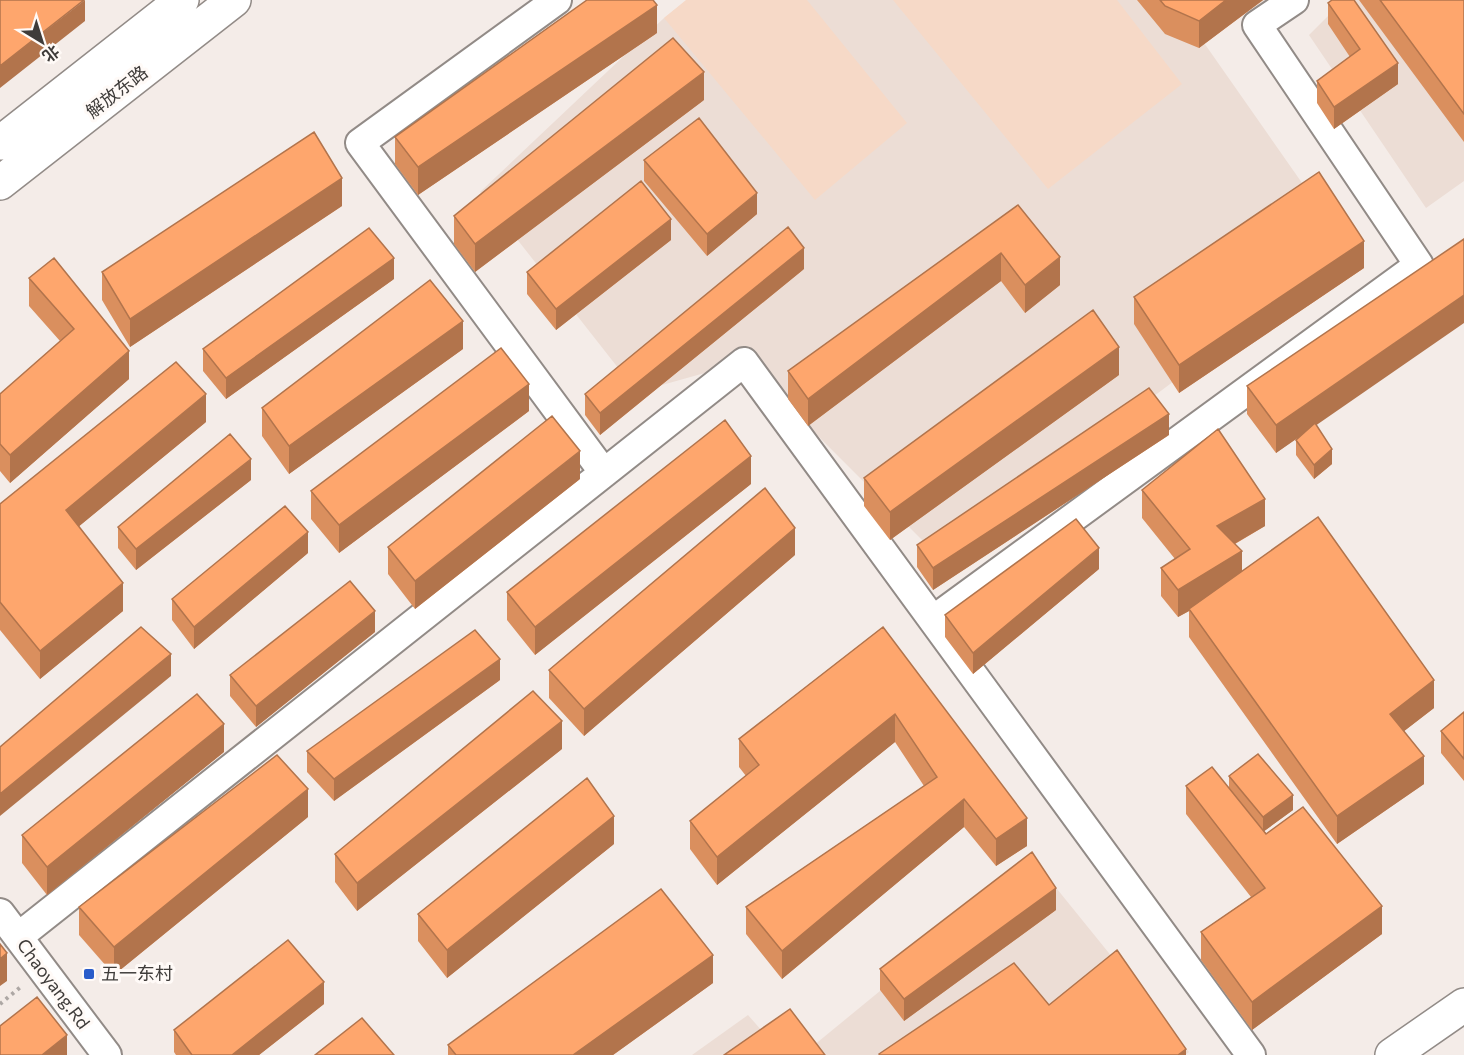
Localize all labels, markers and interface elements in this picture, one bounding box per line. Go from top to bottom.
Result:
north arrow [12,12,72,72]
text: 北 [39,42,64,67]
street label: 解放东路 [81,60,152,122]
street label: Chaoyang.Rd [13,934,95,1033]
place label: 五一东村 [101,962,173,984]
marker: 五一东村 [82,967,96,981]

